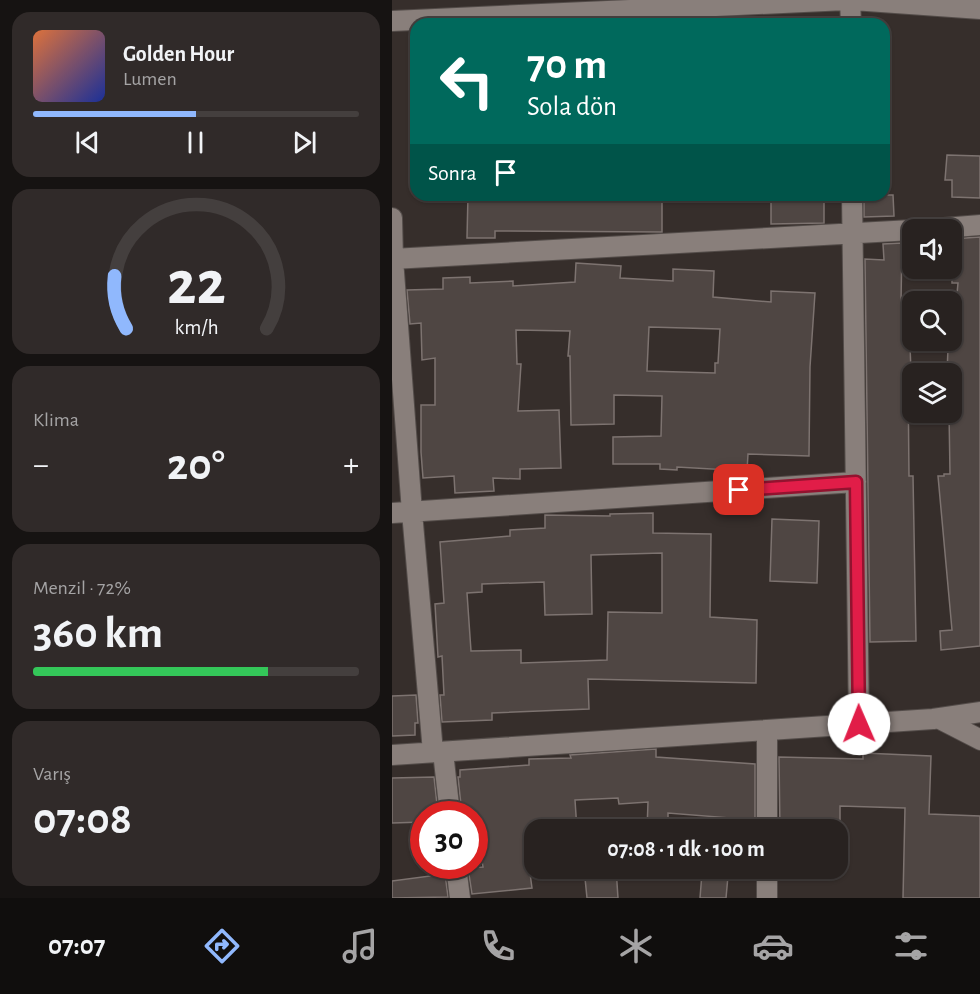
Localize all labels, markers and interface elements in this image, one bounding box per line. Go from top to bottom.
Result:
icon: left [428,42,506,120]
text: Golden Hour [123,43,234,65]
text: 70 m [527,44,607,86]
text: Lumen [123,69,177,89]
text: Sola dön [527,93,617,120]
icon: previous [71,126,104,159]
icon: pause [179,126,212,159]
icon: next [288,126,321,159]
icon: arrive [489,156,522,189]
text: Sonra [428,162,477,184]
map controls [902,219,962,423]
button: sound [902,219,962,279]
text: 22 [167,253,225,315]
button: search [902,291,962,351]
text: km/h [174,317,218,338]
button: layers [902,363,962,423]
text: Klima [33,410,79,430]
text: 20° [167,443,225,488]
text: − [33,449,49,482]
text: + [343,449,359,482]
pin [713,464,764,515]
icon: arrive [722,473,755,506]
text: Menzil · 72% [33,578,131,598]
text: 360 km [33,611,163,656]
position arrow [827,692,891,756]
text: Varış [33,764,71,784]
text: 07:08 [33,797,132,842]
speed limit sign: 30 [410,801,488,879]
text: 07:08 · 1 dk · 100 m [607,838,765,860]
icon: directions [201,925,243,967]
icon: music [339,925,381,967]
icon: phone [477,925,519,967]
icon: climate [615,925,657,967]
icon: car [752,925,794,967]
icon: filters [890,925,932,967]
text: 07:07 [48,932,106,959]

